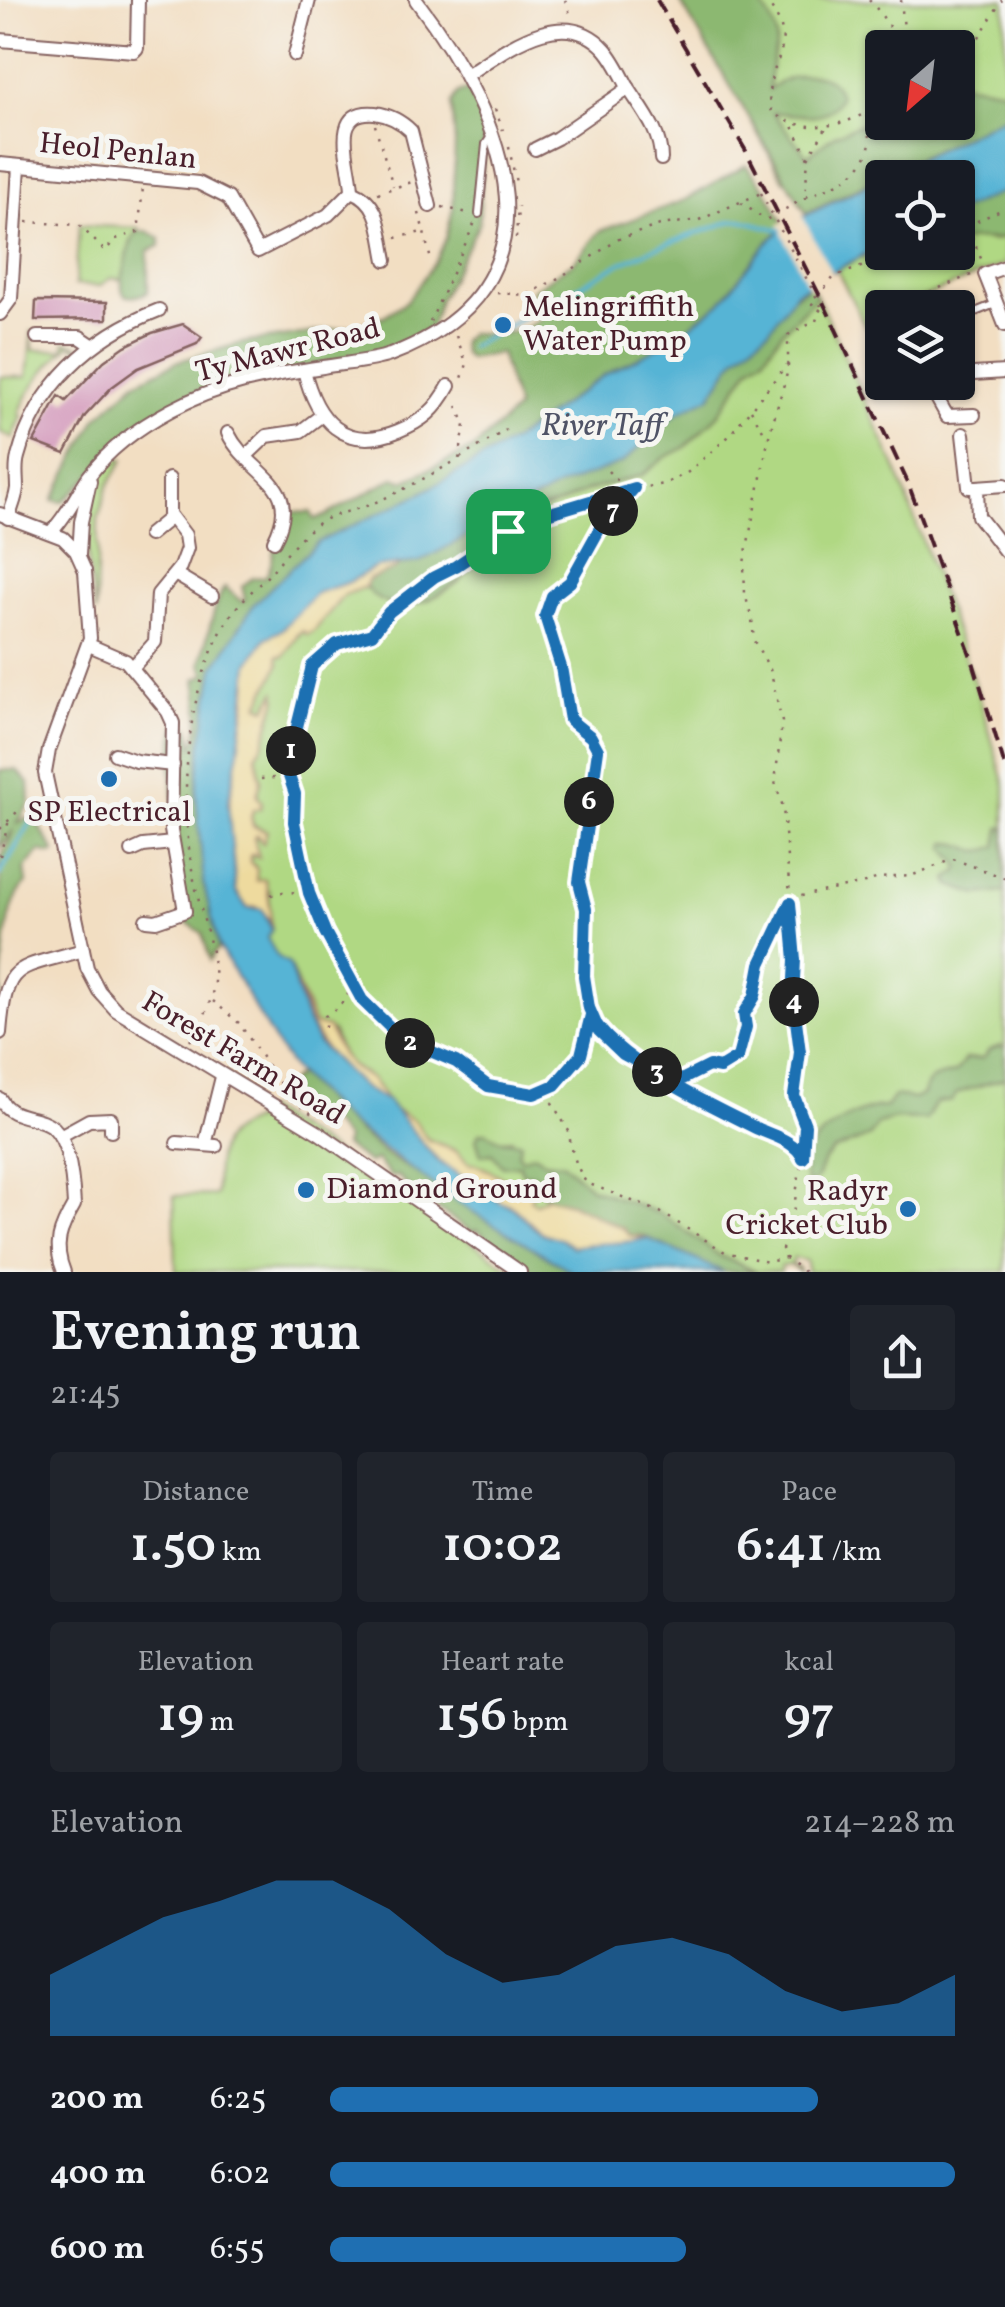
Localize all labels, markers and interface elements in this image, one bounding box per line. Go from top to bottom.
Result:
north arrow [865,30,975,140]
map controls [865,30,975,400]
street label: Heol Penlan [37,123,199,181]
button: locate [865,160,975,270]
place label: Melingriffith Water Pump [523,287,694,363]
button: layers [865,290,975,400]
street label: Ty Mawr Road [191,308,385,394]
marker: Melingriffith Water Pump [492,314,514,336]
water label: River Taff [541,405,669,449]
pin: 7 [588,486,638,536]
pin [466,489,551,574]
text: 7 [606,491,620,530]
icon: arrive [481,504,536,559]
pin: 1 [266,726,316,776]
text: 1 [285,731,297,770]
marker: SP Electrical [98,768,120,790]
pin: 6 [564,777,614,827]
text: 6 [581,782,597,821]
place label: SP Electrical [27,792,191,834]
pin: 4 [769,977,819,1027]
street label: Forest Farm Road [133,982,353,1136]
text: 4 [786,982,802,1021]
pin: 2 [385,1018,435,1068]
text: 2 [403,1023,417,1062]
pin: 3 [632,1047,682,1097]
text: 3 [650,1052,664,1091]
place label: Diamond Ground [326,1169,557,1211]
place label: Radyr Cricket Club [726,1171,888,1247]
marker: Diamond Ground [295,1179,317,1201]
marker: Radyr Cricket Club [897,1198,919,1220]
text: Evening run [50,1297,362,1373]
button: share [850,1305,955,1410]
text: 21:45 [50,1373,121,1417]
text: Distance [142,1473,249,1512]
text: Time [472,1473,533,1512]
text: Pace [781,1473,837,1512]
text: 1.50 [130,1512,216,1582]
text: 10:02 [442,1512,563,1582]
text: 6:41 [736,1512,826,1582]
text: km [216,1533,262,1572]
text: /km [826,1533,882,1572]
text: Elevation [138,1643,254,1682]
text: Heart rate [441,1643,564,1682]
text: kcal [784,1643,834,1682]
text: 19 [157,1682,204,1752]
text: 156 [436,1682,507,1752]
text: 97 [784,1682,835,1752]
text: m [204,1703,234,1742]
text: bpm [507,1703,569,1742]
text: Elevation [50,1802,183,1846]
text: 214–228 m [804,1802,955,1846]
text: 200 m [50,2078,144,2122]
text: 6:25 [210,2078,266,2122]
text: 400 m [50,2153,146,2197]
text: 6:02 [210,2153,270,2197]
text: 600 m [50,2228,145,2272]
text: 6:55 [210,2228,265,2272]

